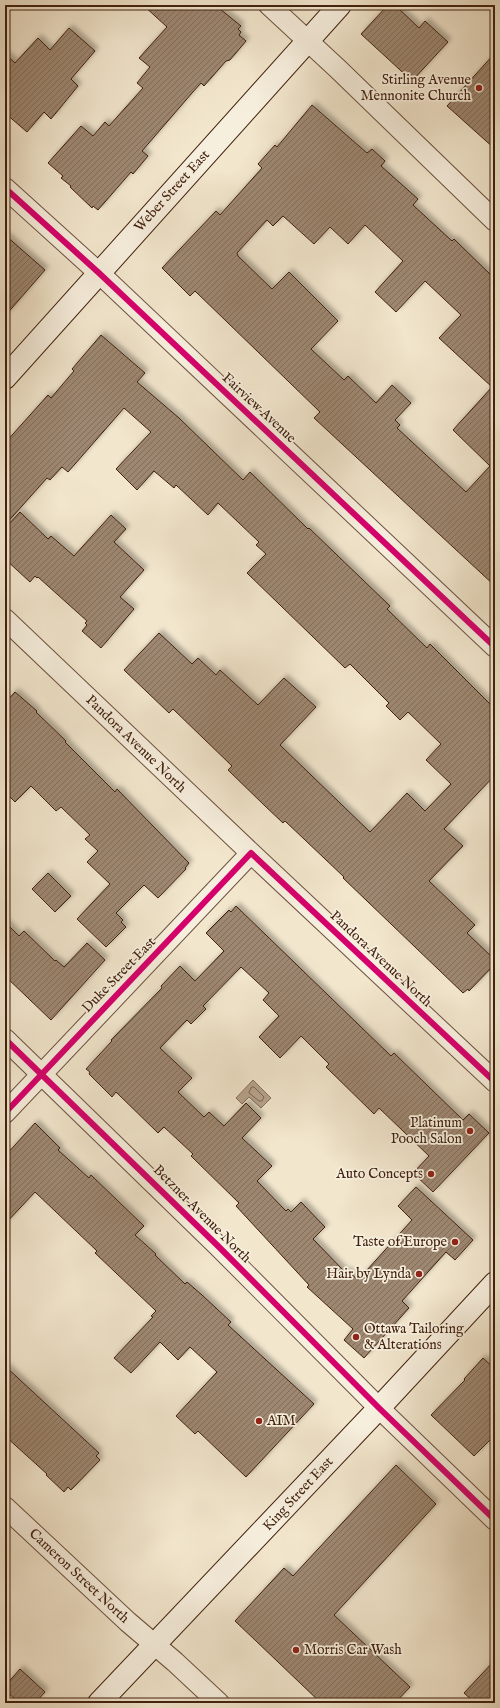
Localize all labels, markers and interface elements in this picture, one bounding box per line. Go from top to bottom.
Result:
place label: Stirling Avenue Mennonite Church [360,71,472,105]
marker: Stirling Avenue Mennonite Church [474,83,484,93]
street label: Weber Street East [130,146,214,236]
street label: Fairview Avenue [218,369,300,447]
street label: Pandora Avenue North [82,691,191,797]
street label: Pandora Avenue North [326,907,436,1011]
street label: Duke Street East [78,933,160,1017]
place label: Platinum Pooch Salon [391,1114,463,1148]
marker: Platinum Pooch Salon [465,1126,475,1136]
street label: Betzner Avenue North [149,1161,255,1267]
place label: Auto Concepts [335,1165,423,1183]
marker: Auto Concepts [426,1169,436,1179]
place label: Taste of Europe [353,1233,448,1251]
marker: Taste of Europe [450,1237,460,1247]
place label: Hair by Lynda [326,1265,412,1283]
marker: Hair by Lynda [414,1269,424,1279]
place label: Ottawa Tailoring & Alterations [364,1320,464,1354]
marker: Ottawa Tailoring & Alterations [351,1332,361,1342]
place label: AIM [266,1412,296,1430]
marker: AIM [254,1416,264,1426]
street label: King Street East [259,1453,337,1535]
street label: Cameron Street North [25,1525,133,1628]
place label: Morris Car Wash [304,1641,402,1659]
marker: Morris Car Wash [291,1645,301,1655]

